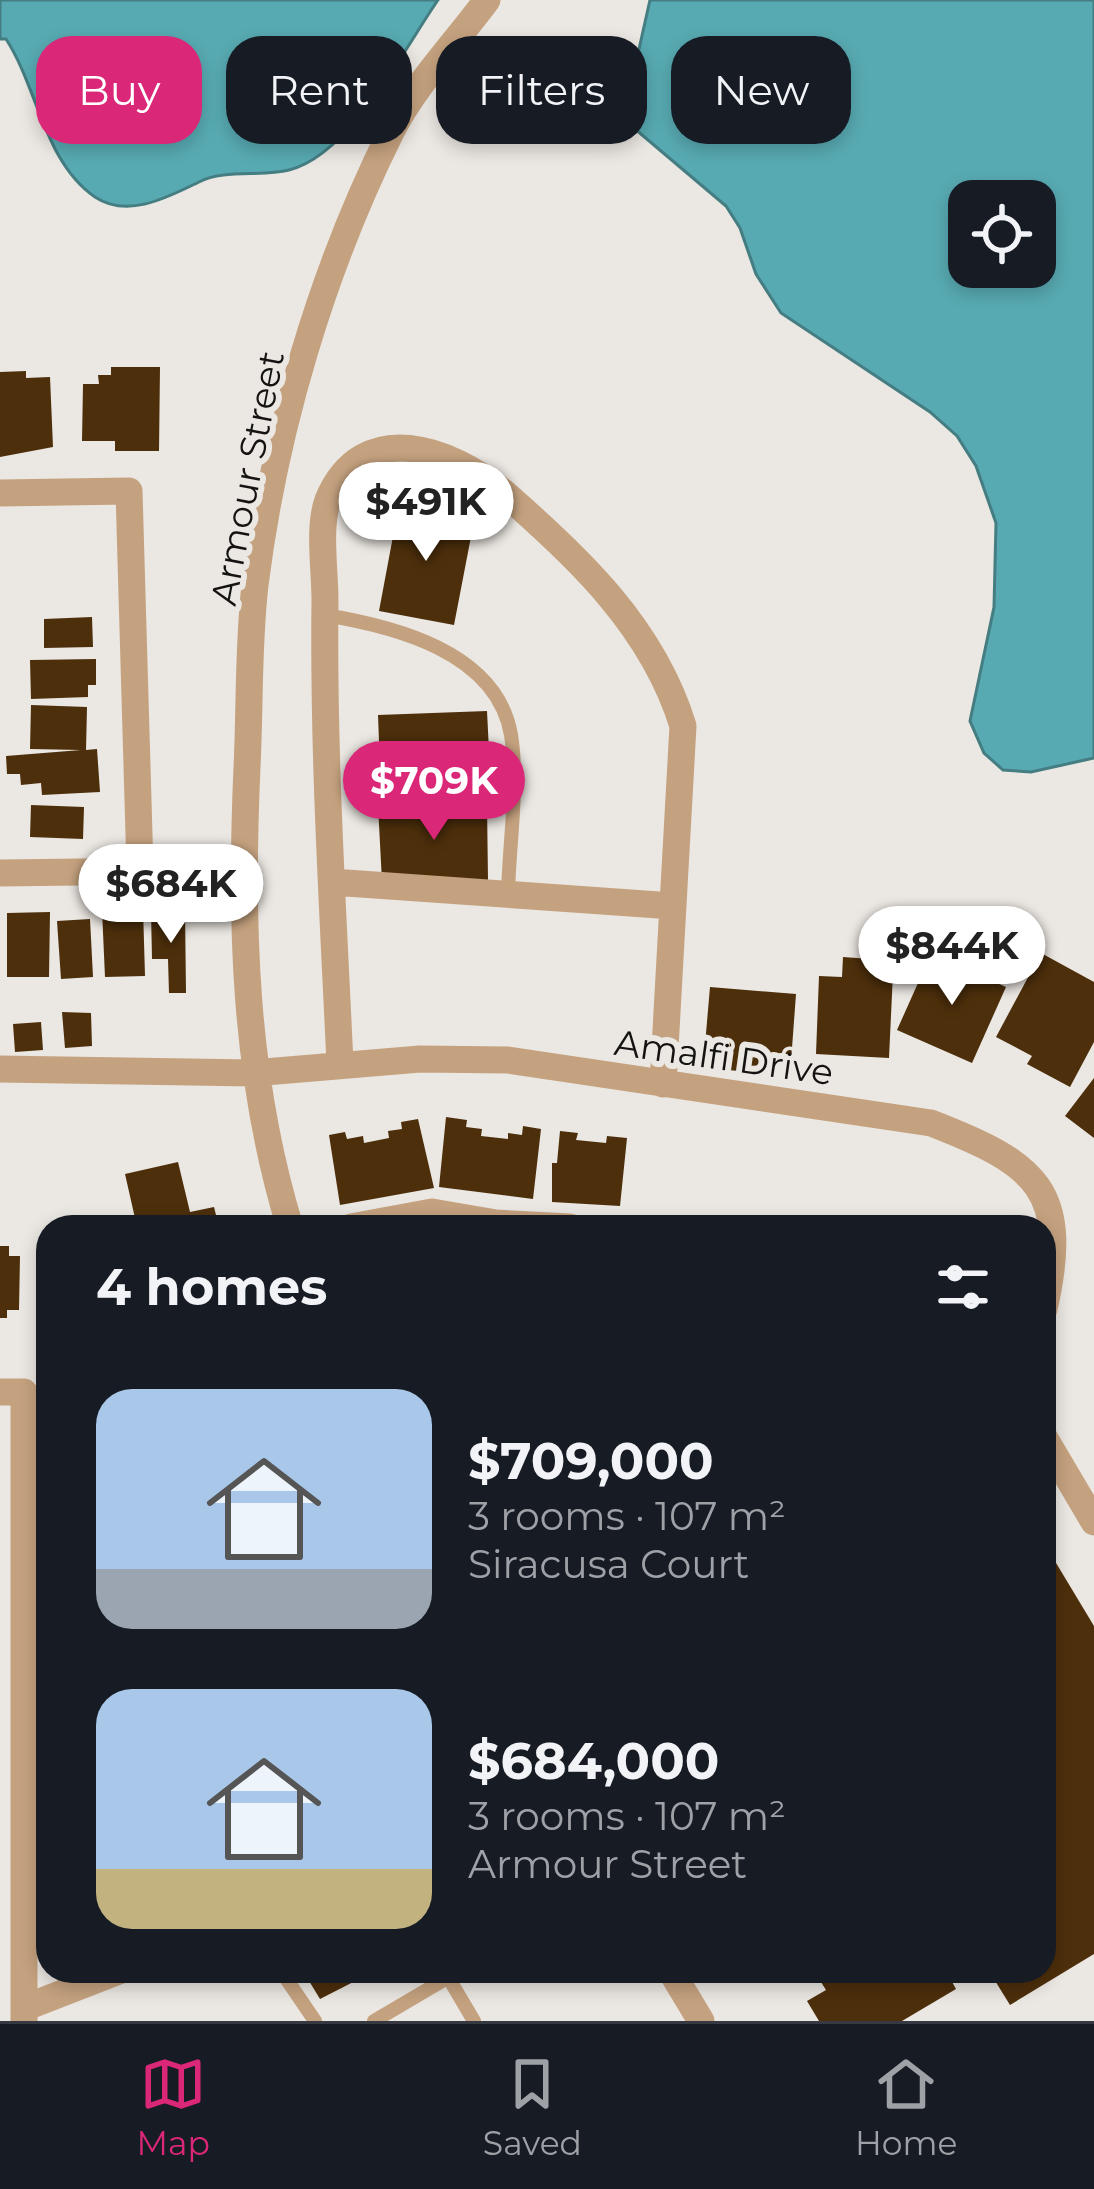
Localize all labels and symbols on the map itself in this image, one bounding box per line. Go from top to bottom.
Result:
street label: Armour Street [201,347,293,609]
pin: $491K [342,462,510,564]
pin: $709K [350,741,518,843]
pin: $684K [87,844,255,946]
pin: $844K [868,906,1036,1008]
street label: Amalfi Drive [612,1020,836,1094]

